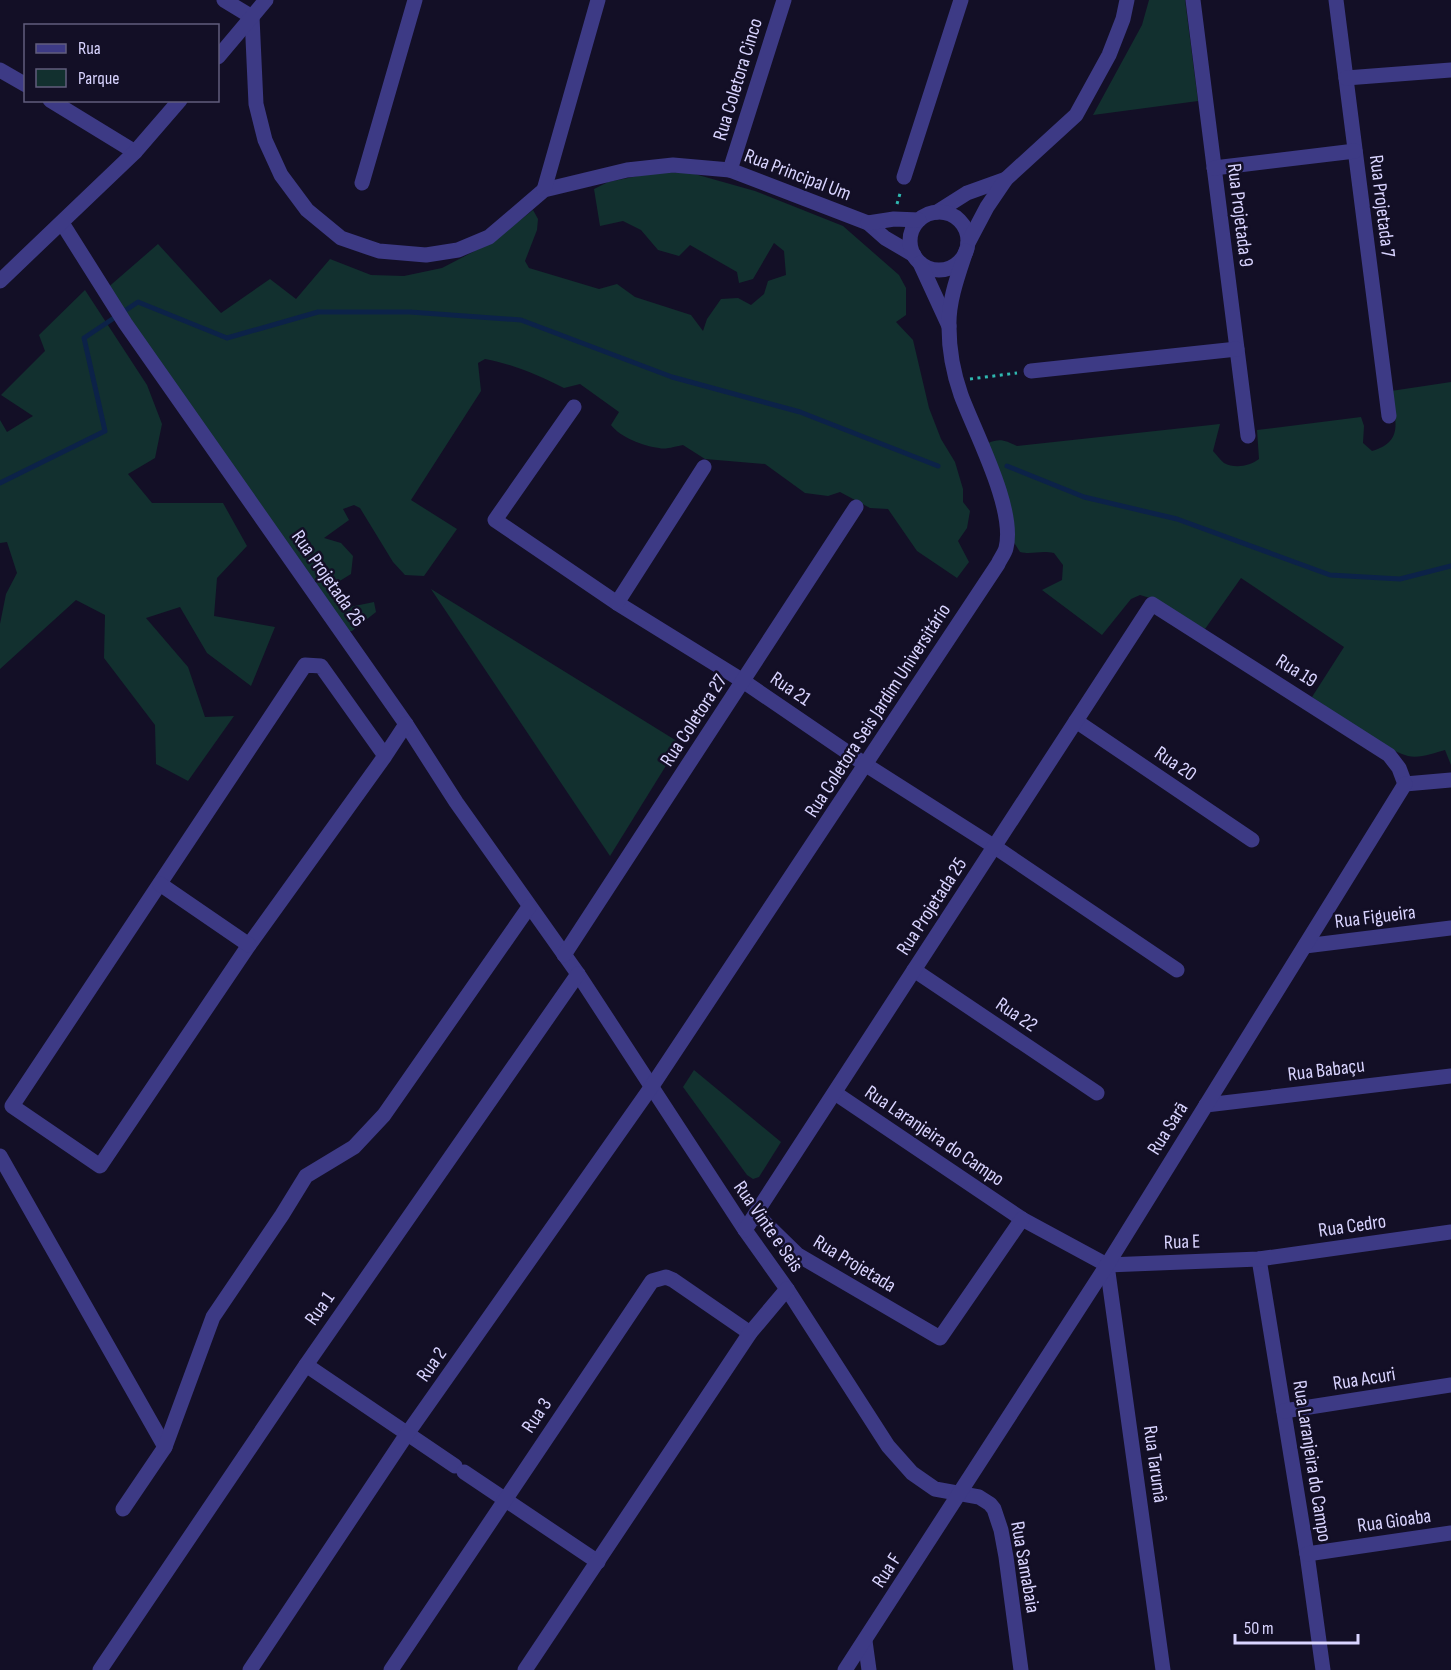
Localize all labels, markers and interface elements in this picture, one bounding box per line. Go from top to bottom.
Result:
street label: Rua Coletora Cinco [708,15,768,143]
legend [24,24,219,102]
text: Rua [78,38,101,59]
text: Parque [78,68,119,89]
street label: Rua Principal Um [741,144,854,206]
street label: Rua Projetada 7 [1364,153,1400,259]
street label: Rua Projetada 9 [1222,162,1258,268]
street label: Rua Projetada 26 [286,526,370,631]
street label: Rua Coletora Seis Jardim Universitário [800,599,956,822]
street label: Rua 19 [1271,649,1322,693]
street label: Rua 21 [766,667,815,711]
street label: Rua Coletora 27 [655,670,732,771]
street label: Rua 20 [1150,741,1201,787]
street label: Rua Projetada 25 [891,853,972,960]
street label: Rua Figueira [1333,900,1417,934]
street label: Rua 22 [991,992,1042,1037]
street label: Rua Babaçu [1286,1053,1366,1087]
street label: Rua Laranjeira do Campo [860,1080,1009,1191]
street label: Rua Sarã [1142,1098,1193,1159]
street label: Rua Vinte e Seis [728,1176,808,1277]
street label: Rua Cedro [1317,1209,1388,1243]
street label: Rua E [1163,1229,1201,1255]
street label: Rua Projetada [809,1230,900,1298]
street label: Rua 1 [300,1287,340,1330]
street label: Rua 2 [411,1343,452,1387]
street label: Rua Acuri [1331,1362,1397,1396]
street label: Rua Laranjeira do Campo [1287,1379,1337,1544]
street label: Rua 3 [517,1394,557,1438]
street label: Rua Tarumâ [1138,1424,1172,1504]
street label: Rua Gioaba [1356,1504,1433,1538]
street label: Rua Samabaia [1005,1519,1045,1615]
street label: Rua F [867,1549,907,1592]
scale bar [1235,1607,1358,1645]
text: 50 m [1244,1618,1274,1639]

